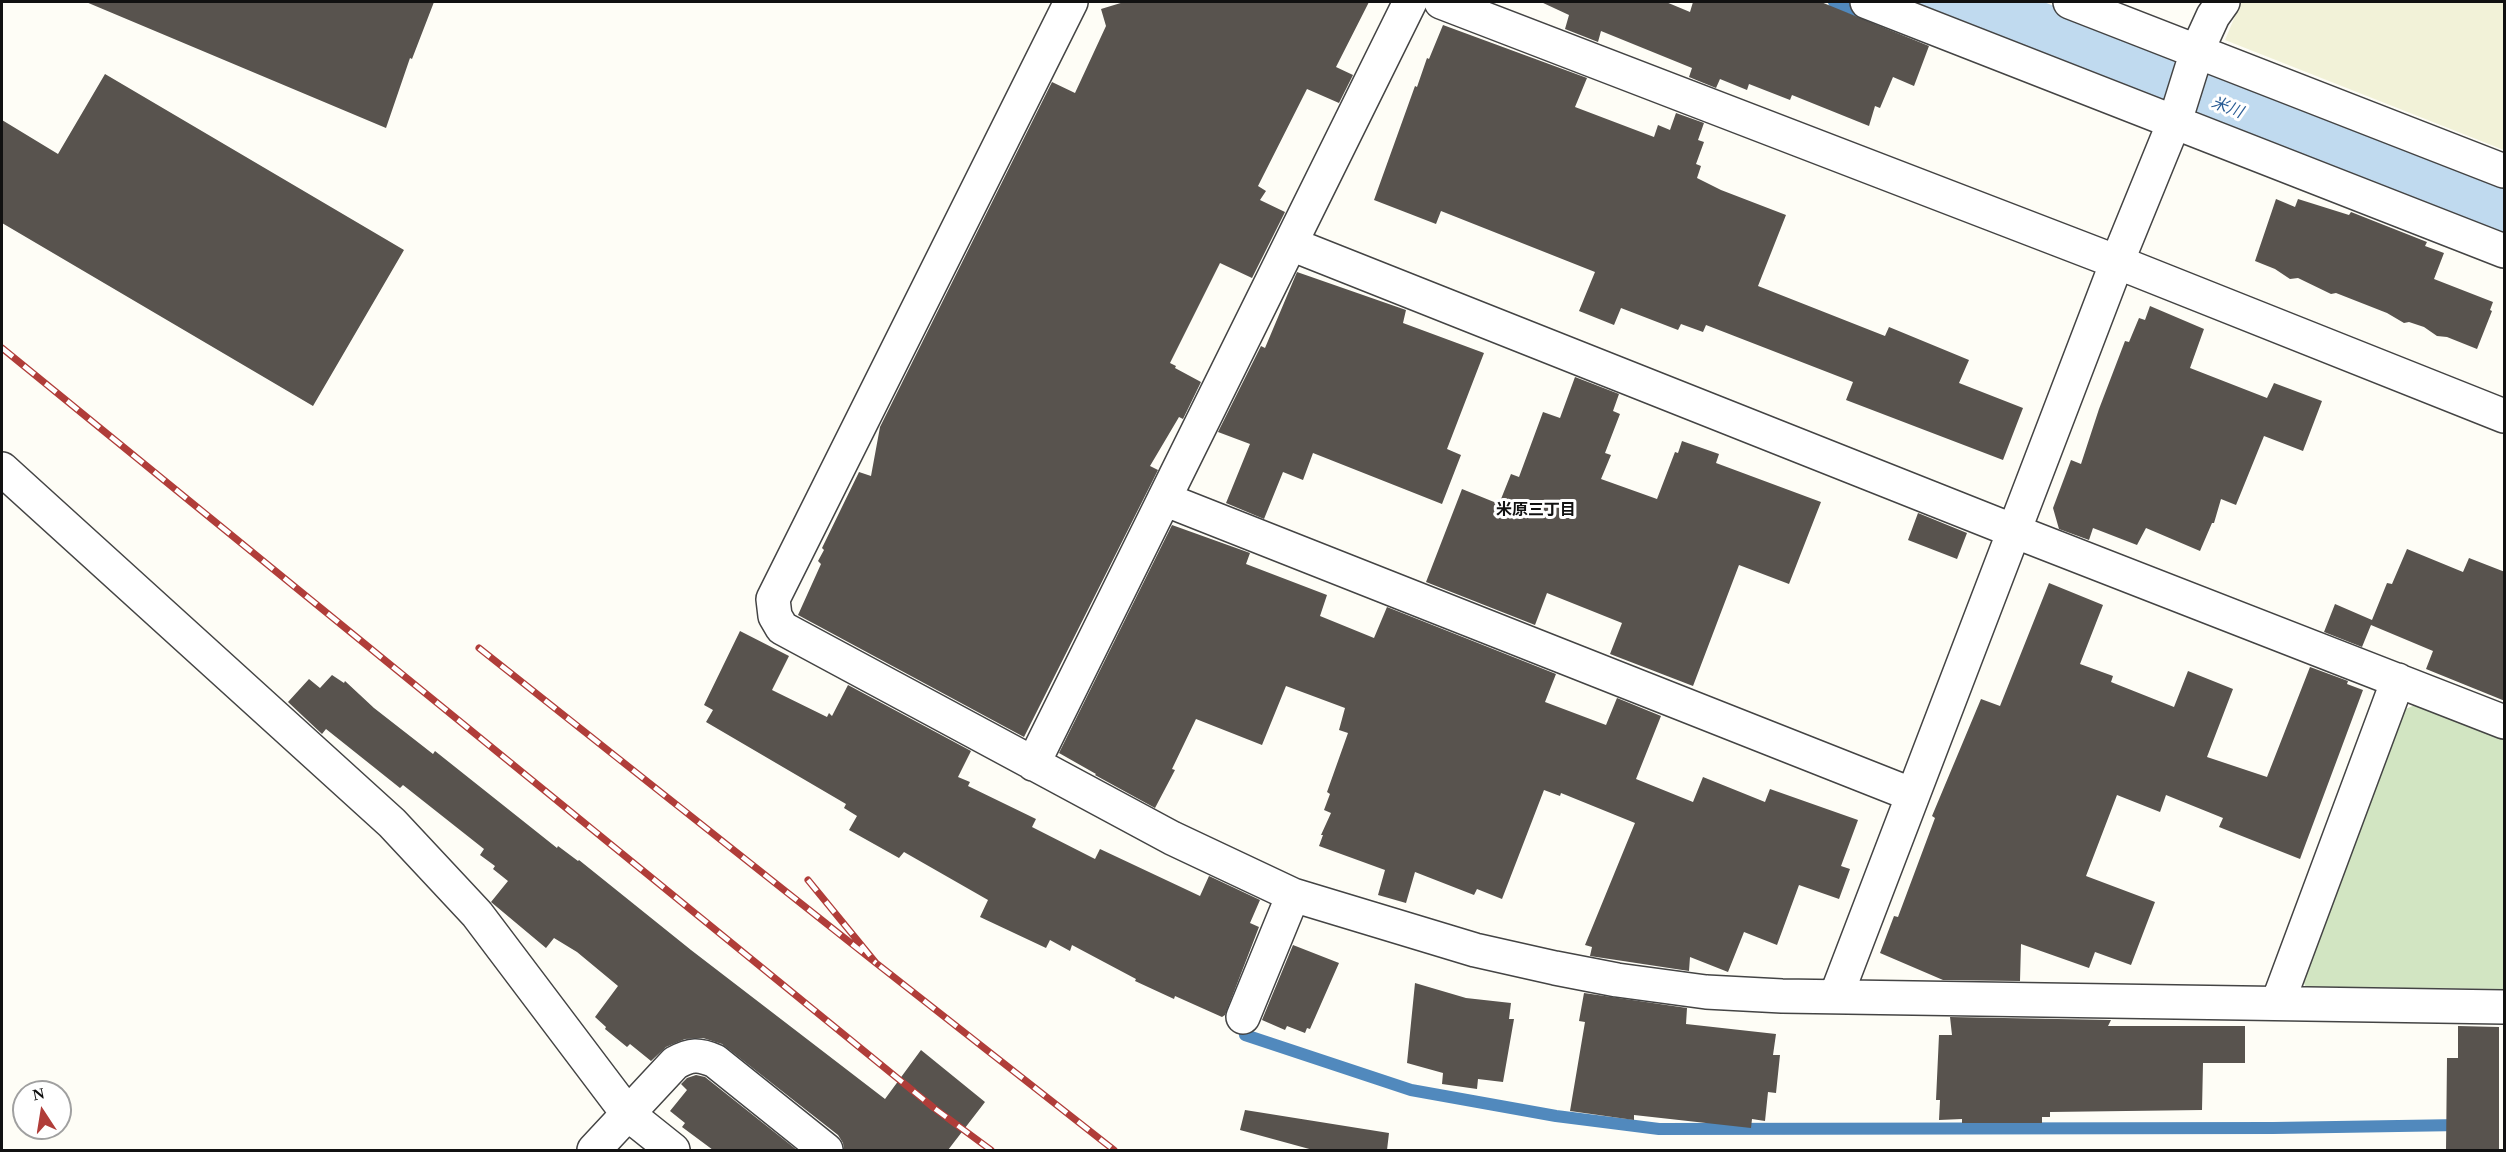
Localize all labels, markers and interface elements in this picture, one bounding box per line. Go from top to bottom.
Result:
water label: 米川 [2209,93,2245,123]
district label: 米原三丁目 [1496,501,1576,521]
north arrow [12,1080,72,1140]
text: N [31,1084,46,1103]

